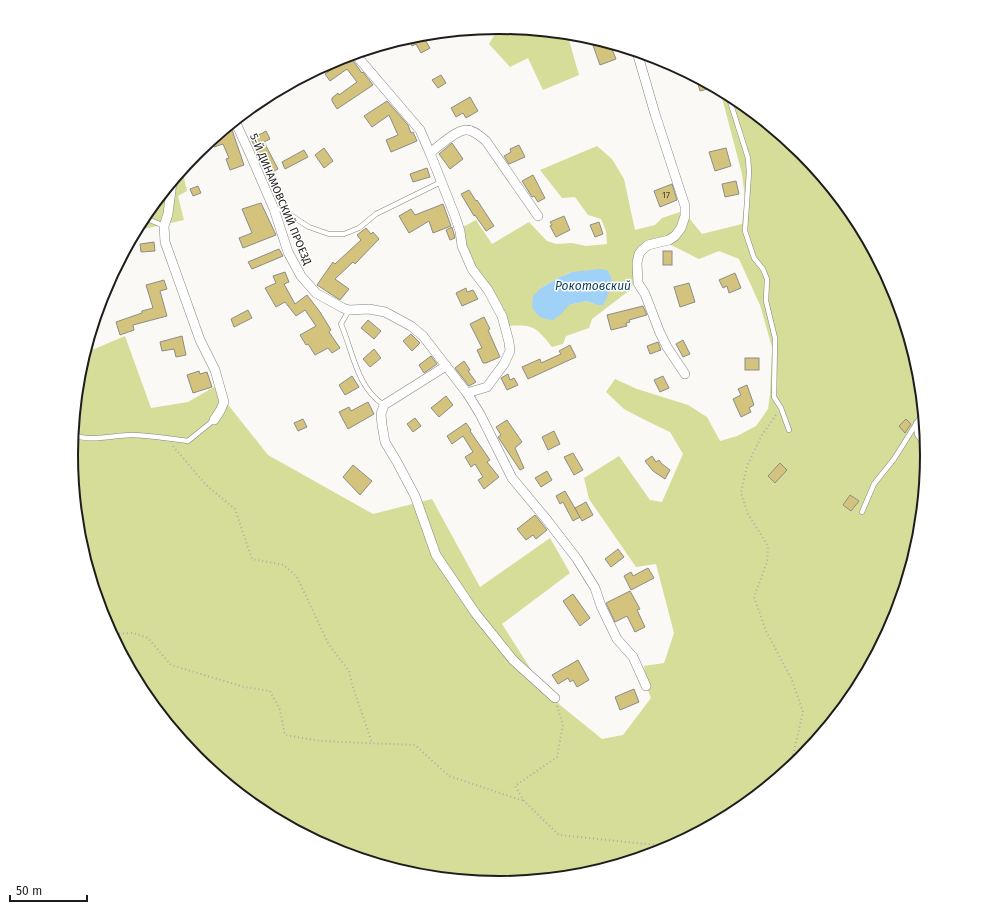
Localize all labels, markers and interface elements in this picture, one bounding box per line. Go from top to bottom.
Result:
street label: 5-Й ДИНАМОВСКИЙ ПРОЕЗД [247,132,314,267]
house number: 17 [662,190,670,200]
water label: Рокотовский [555,279,631,293]
scale bar [10,877,87,903]
text: 50 m [16,884,42,898]

